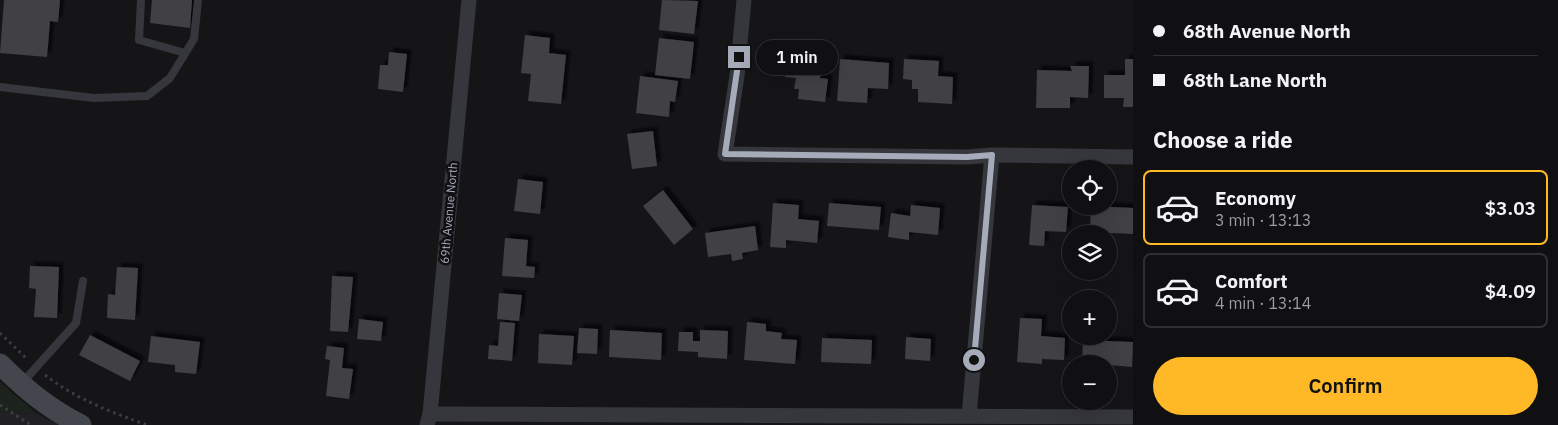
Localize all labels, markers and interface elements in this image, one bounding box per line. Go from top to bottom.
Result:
text: 68th Avenue North [1183,19,1351,43]
callout: 1 min [756,40,839,74]
route end [728,46,750,68]
text: 1 min [776,47,818,67]
text: 68th Lane North [1183,68,1327,92]
text: Choose a ride [1153,125,1293,154]
map controls [1062,160,1117,410]
button: locate [1062,160,1117,215]
street label: 69th Avenue North [437,162,460,264]
icon: car [1155,185,1200,230]
text: Economy [1215,186,1296,210]
text: $3.03 [1485,196,1536,220]
text: 3 min · 13:13 [1215,210,1311,230]
button: layers [1062,225,1117,280]
icon: car [1155,268,1200,313]
text: Comfort [1215,269,1288,293]
text: $4.09 [1485,279,1536,303]
button: + [1062,290,1117,345]
text: 4 min · 13:14 [1215,293,1311,313]
route start [963,349,985,371]
button: − [1062,355,1117,410]
button: Confirm [1153,357,1538,415]

